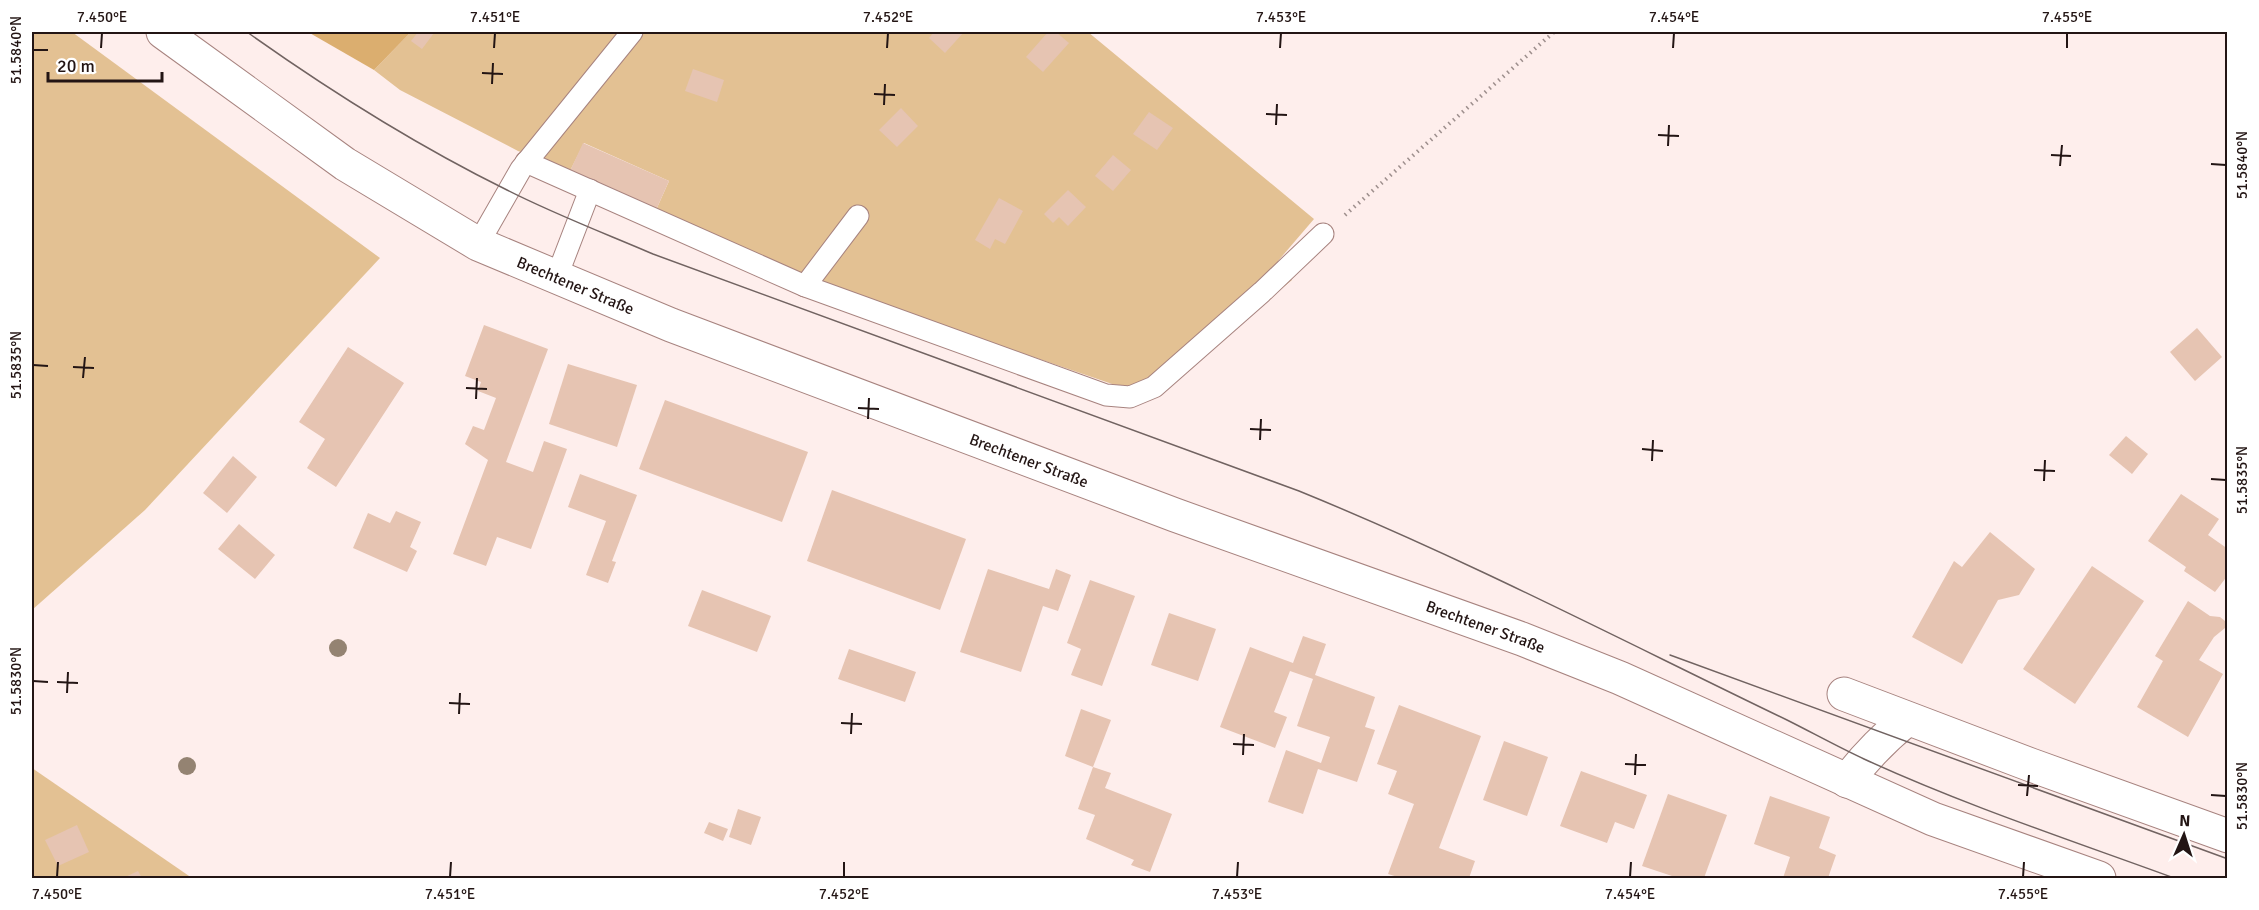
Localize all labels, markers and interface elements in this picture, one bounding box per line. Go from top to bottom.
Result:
text: 7.450°E [77,8,127,26]
text: 7.451°E [470,8,520,26]
text: 7.452°E [863,8,913,26]
text: 7.453°E [1256,8,1306,26]
text: 7.454°E [1649,8,1699,26]
text: 7.455°E [2042,8,2092,26]
text: 51.5840°N [7,16,25,84]
scale bar [48,45,162,83]
text: 20 m [57,55,95,77]
text: 51.5840°N [2233,131,2251,199]
street label: Brechtener Straße [514,252,637,319]
text: 51.5835°N [7,331,25,399]
street label: Brechtener Straße [966,429,1091,492]
text: 51.5835°N [2233,446,2251,514]
street label: Brechtener Straße [1423,596,1548,658]
text: 51.5830°N [7,647,25,715]
text: 51.5830°N [2233,762,2251,830]
north arrow [2154,805,2214,865]
text: N [2179,811,2191,831]
text: 7.450°E [32,885,82,903]
text: 7.451°E [425,885,475,903]
text: 7.452°E [819,885,869,903]
text: 7.453°E [1212,885,1262,903]
text: 7.454°E [1605,885,1655,903]
text: 7.455°E [1998,885,2048,903]

